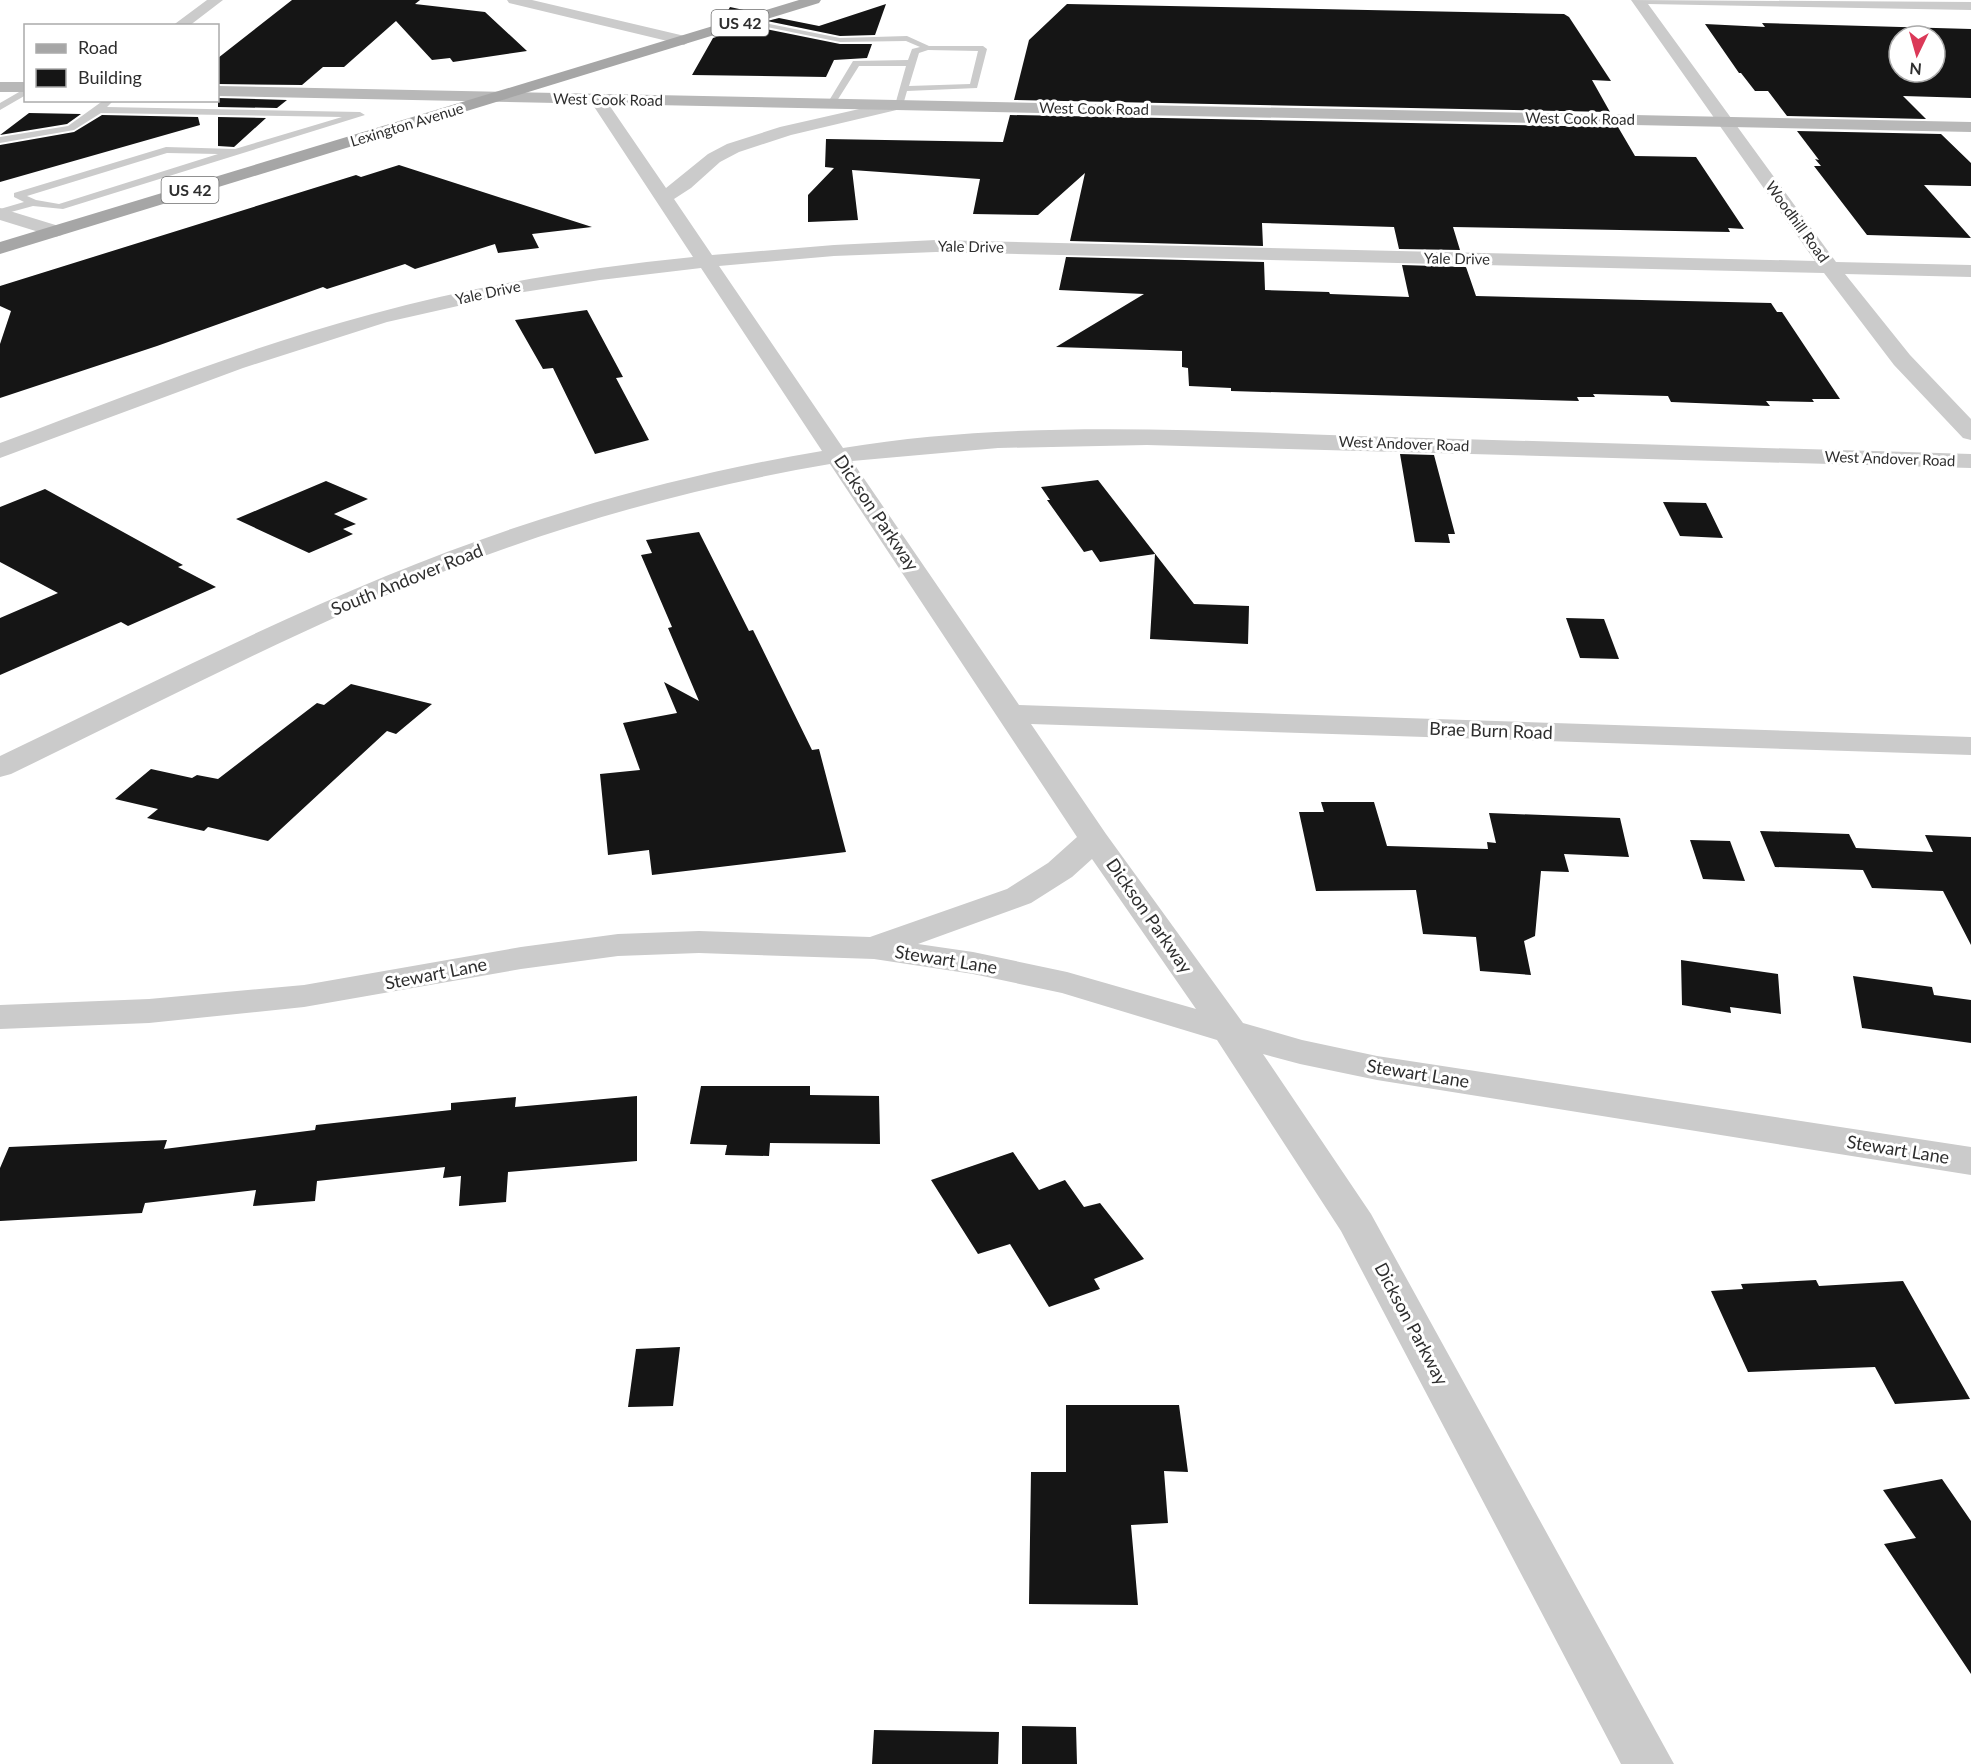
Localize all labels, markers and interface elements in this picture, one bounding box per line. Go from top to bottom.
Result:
road number: US 42 [712,10,768,36]
legend [24,24,219,102]
north arrow [1887,24,1947,84]
text: Road [78,36,118,58]
text: N [1909,59,1923,79]
text: Building [78,66,142,88]
street label: West Cook Road [553,89,663,109]
street label: Lexington Avenue [348,98,466,150]
street label: West Cook Road [1039,98,1149,118]
street label: West Cook Road [1525,108,1635,128]
road number: US 42 [162,177,219,203]
street label: Woodhill Road [1762,177,1833,266]
street label: Yale Drive [938,236,1004,256]
street label: Yale Drive [1424,248,1490,268]
street label: Yale Drive [454,276,522,308]
street label: West Andover Road [1338,432,1470,454]
street label: West Andover Road [1824,447,1956,469]
street label: Dickson Parkway [830,450,924,575]
street label: South Andover Road [327,539,486,620]
street label: Brae Burn Road [1429,717,1553,743]
street label: Dickson Parkway [1102,854,1198,978]
street label: Stewart Lane [893,940,999,978]
street label: Stewart Lane [383,952,489,994]
street label: Stewart Lane [1365,1054,1471,1092]
street label: Stewart Lane [1845,1130,1951,1168]
street label: Dickson Parkway [1370,1259,1454,1389]

